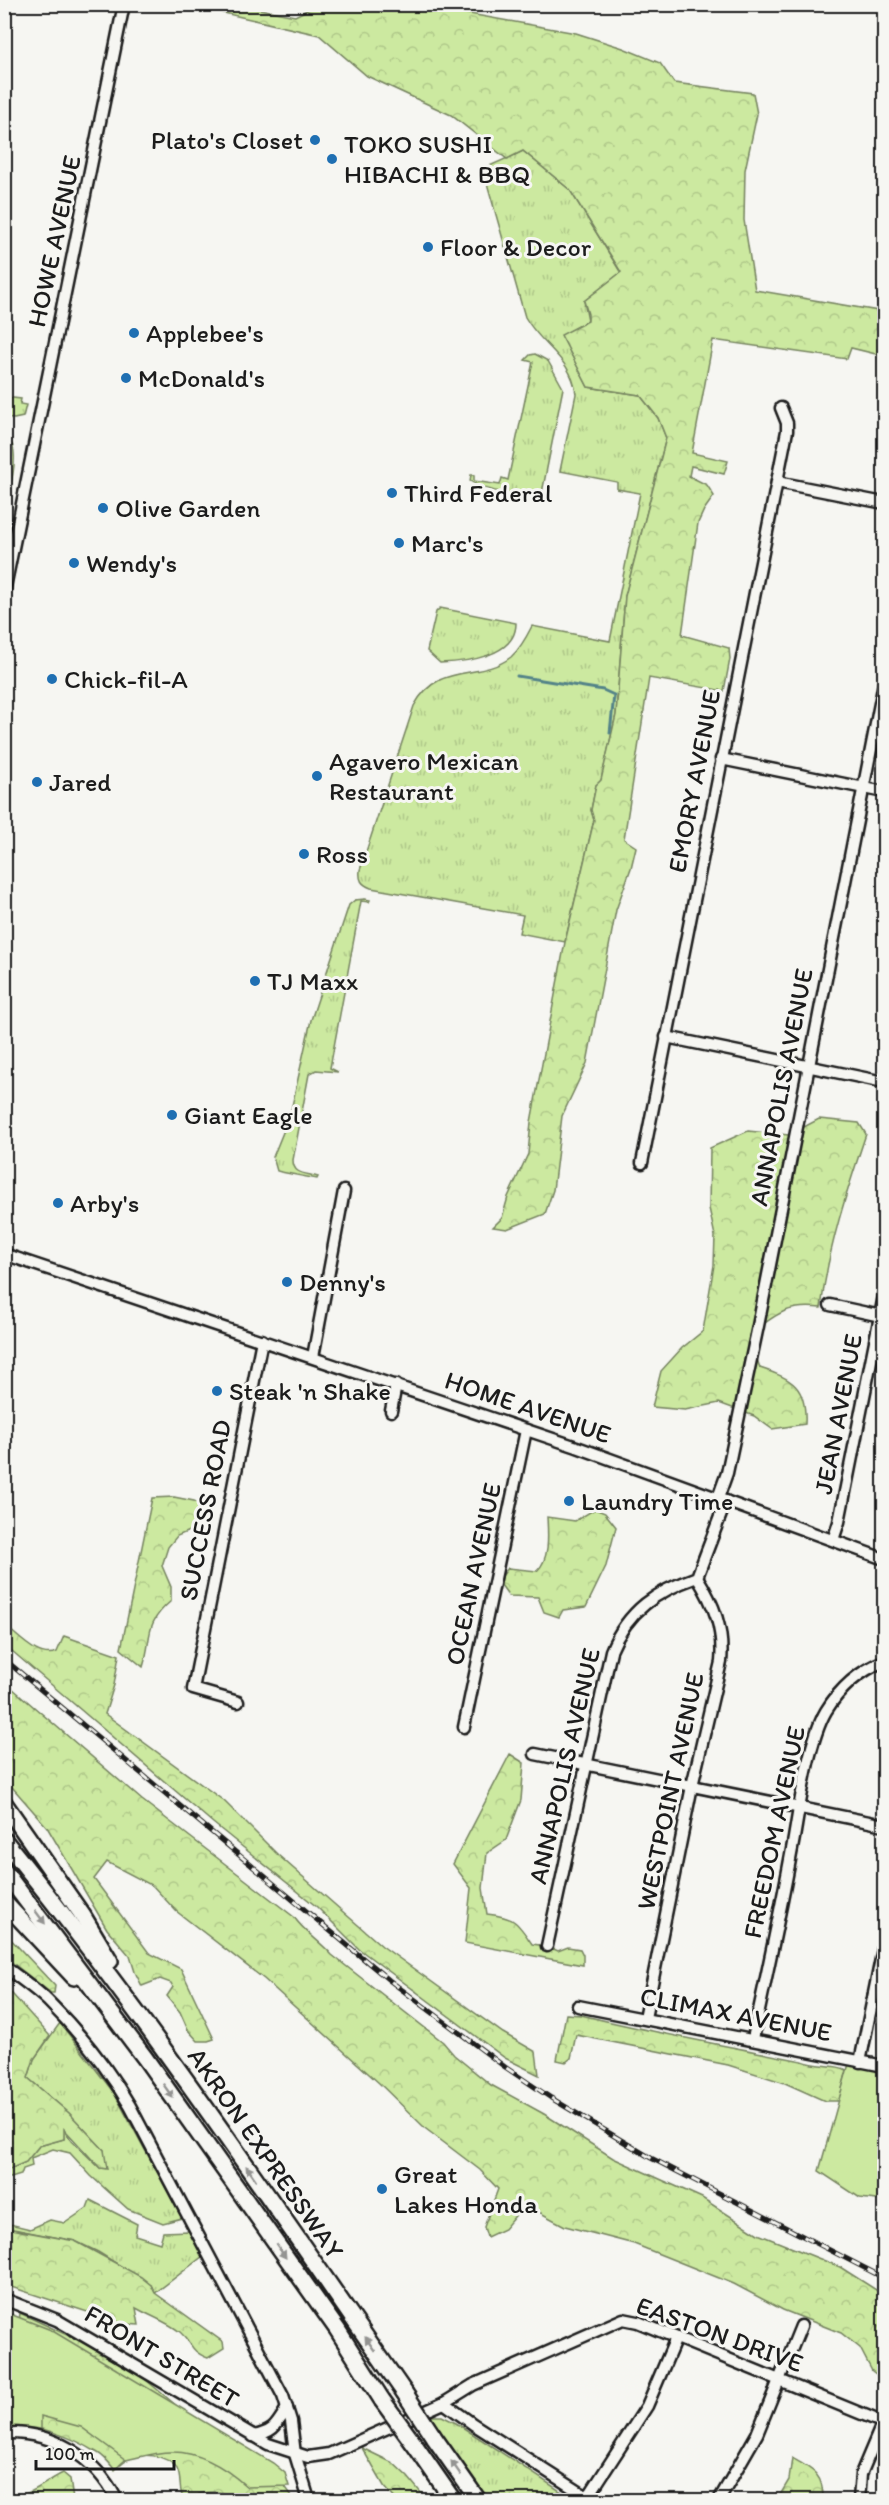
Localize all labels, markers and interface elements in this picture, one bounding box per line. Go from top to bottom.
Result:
place label: Plato's Closet [151,124,303,156]
place label: TOKO SUSHI HIBACHI & BBQ [344,128,530,190]
marker: Plato's Closet [308,133,322,147]
street label: HOWE AVENUE [20,152,88,330]
marker: TOKO SUSHI HIBACHI & BBQ [325,152,339,166]
place label: Floor & Decor [440,231,592,263]
marker: Floor & Decor [421,240,435,254]
place label: Applebee's [146,317,264,349]
marker: Applebee's [127,326,141,340]
place label: McDonald's [138,362,265,394]
marker: McDonald's [119,371,133,385]
place label: Third Federal [404,477,552,509]
marker: Third Federal [385,486,399,500]
place label: Olive Garden [115,492,260,524]
marker: Olive Garden [96,501,110,515]
place label: Marc's [411,527,484,559]
marker: Marc's [392,536,406,550]
place label: Wendy's [86,547,177,579]
marker: Wendy's [67,556,81,570]
place label: Chick-fil-A [64,663,188,695]
marker: Chick-fil-A [45,672,59,686]
street label: EMORY AVENUE [661,687,727,875]
place label: Agavero Mexican Restaurant [329,745,519,807]
place label: Jared [49,766,111,798]
marker: Agavero Mexican Restaurant [310,769,324,783]
marker: Jared [30,775,44,789]
place label: Ross [316,838,368,870]
marker: Ross [297,847,311,861]
place label: TJ Maxx [267,965,358,997]
street label: ANNAPOLIS AVENUE [742,965,820,1209]
marker: TJ Maxx [248,974,262,988]
place label: Giant Eagle [184,1099,313,1131]
marker: Giant Eagle [165,1108,179,1122]
place label: Arby's [70,1187,139,1219]
marker: Arby's [51,1196,65,1210]
place label: Denny's [299,1266,386,1298]
marker: Denny's [280,1275,294,1289]
street label: JEAN AVENUE [807,1331,869,1497]
street label: HOME AVENUE [441,1364,615,1450]
place label: Steak 'n Shake [229,1375,391,1407]
marker: Steak 'n Shake [210,1384,224,1398]
street label: SUCCESS ROAD [172,1417,238,1603]
street label: OCEAN AVENUE [438,1480,508,1668]
place label: Laundry Time [581,1485,733,1517]
marker: Laundry Time [562,1494,576,1508]
street label: ANNAPOLIS AVENUE [521,1645,607,1887]
street label: WESTPOINT AVENUE [629,1669,711,1913]
street label: FREEDOM AVENUE [736,1723,812,1941]
one-way arrow [34,1909,46,1925]
street label: CLIMAX AVENUE [638,1980,834,2048]
street label: AKRON EXPRESSWAY [181,2041,351,2265]
one-way arrow [162,2083,174,2099]
place label: Great Lakes Honda [394,2158,538,2220]
one-way arrow [245,2166,257,2182]
marker: Great Lakes Honda [375,2182,389,2196]
one-way arrow [275,2242,287,2258]
street label: EASTON DRIVE [632,2289,808,2379]
street label: FRONT STREET [79,2297,245,2415]
one-way arrow [364,2336,376,2352]
scale bar [36,2433,174,2471]
text: 100 m [45,2443,95,2465]
one-way arrow [450,2461,462,2477]

